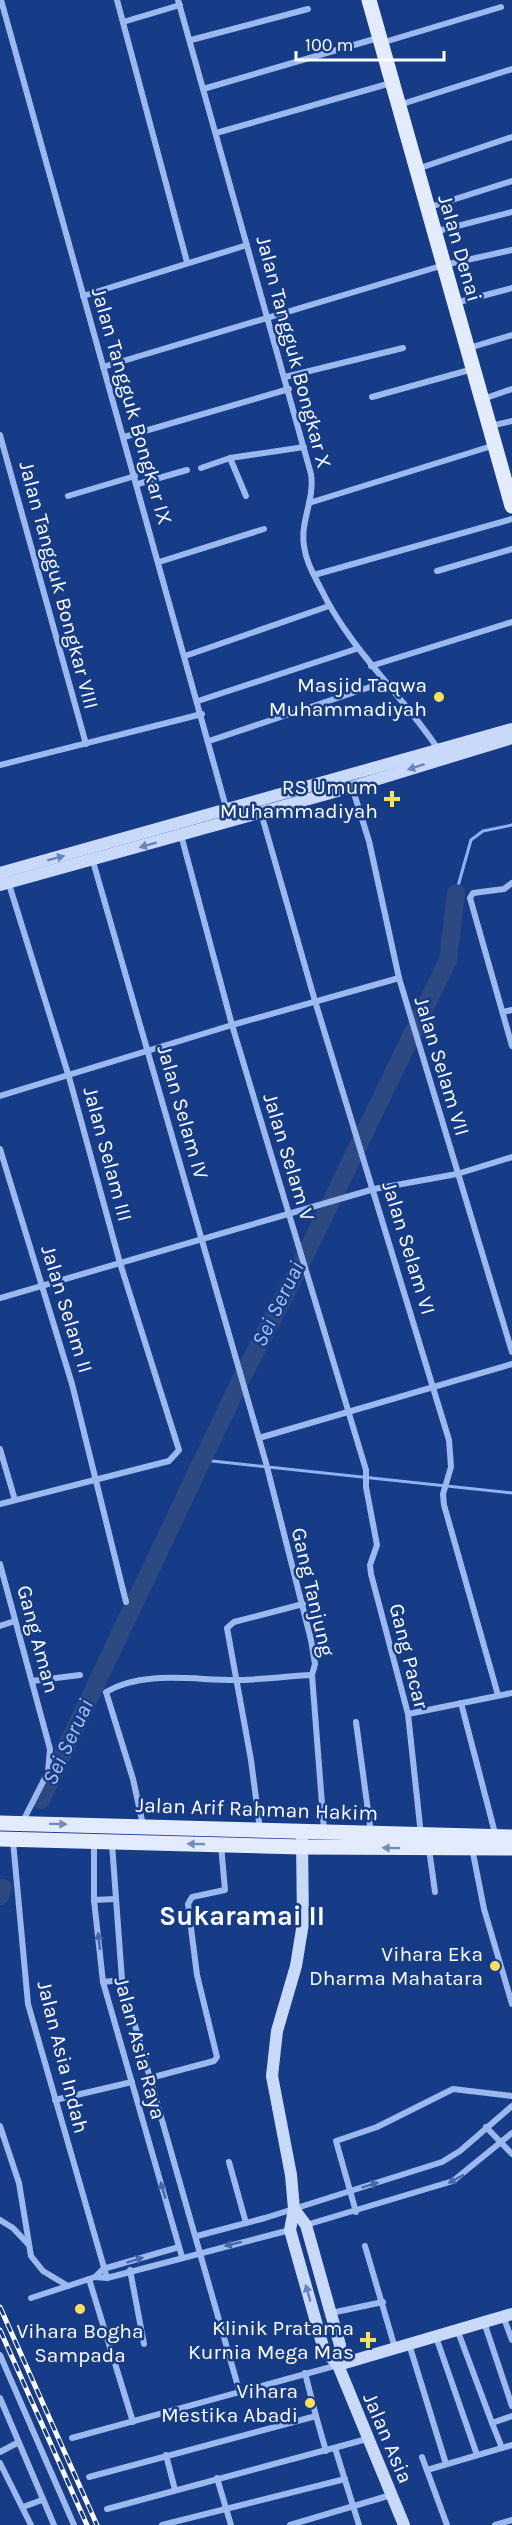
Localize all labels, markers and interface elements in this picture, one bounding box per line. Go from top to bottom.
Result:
scale bar [296,24,444,62]
text: 100 m [305,34,353,56]
street label: Jalan Denai [433,192,487,304]
street label: Jalan Tangguk Bongkar X [251,233,337,471]
street label: Jalan Tangguk Bongkar IX [87,285,177,527]
street label: Jalan Tangguk Bongkar VIII [14,458,104,712]
place label: Masjid Taqwa Muhammadiyah [269,673,427,721]
marker: Masjid Taqwa Muhammadiyah [432,690,446,704]
one-way arrow [407,763,425,773]
place label: RS Umum Muhammadiyah [220,775,378,823]
marker: RS Umum Muhammadiyah [383,790,401,808]
one-way arrow [139,840,157,850]
one-way arrow [47,853,65,862]
street label: Jalan Selam VII [409,994,475,1138]
street label: Jalan Selam IV [152,1042,214,1182]
street label: Jalan Selam III [79,1084,137,1224]
street label: Jalan Selam V [258,1090,320,1224]
street label: Jalan Selam VI [377,1178,441,1318]
street label: Jalan Selam II [36,1242,98,1376]
water label: Sei Seruai [246,1257,310,1351]
street label: Gang Tanjung [287,1525,339,1659]
street label: Gang Aman [12,1583,64,1695]
street label: Gang Pacar [384,1601,434,1712]
water label: Sei Seruai [37,1695,99,1789]
street label: Jalan Arif Rahman Hakim [135,1793,379,1825]
one-way arrow [49,1820,68,1829]
one-way arrow [186,1839,205,1849]
one-way arrow [381,1843,400,1853]
district label: Sukaramai II [159,1900,325,1932]
one-way arrow [94,1931,104,1950]
place label: Vihara Eka Dharma Mahatara [309,1942,483,1990]
marker: Vihara Eka Dharma Mahatara [488,1959,502,1973]
street label: Jalan Asia Raya [109,1974,171,2122]
street label: Jalan Asia Indah [32,1978,94,2136]
one-way arrow [447,2174,464,2184]
one-way arrow [361,2180,379,2189]
one-way arrow [158,2181,167,2199]
one-way arrow [224,2239,243,2249]
one-way arrow [127,2255,145,2264]
one-way arrow [303,2284,312,2302]
marker: Vihara Bogha Sampada [73,2302,87,2316]
place label: Klinik Pratama Kurnia Mega Mas [188,2316,354,2364]
place label: Vihara Bogha Sampada [16,2319,144,2367]
marker: Klinik Pratama Kurnia Mega Mas [359,2331,377,2349]
place label: Vihara Mestika Abadi [161,2379,298,2427]
street label: Jalan Asia [358,2389,418,2487]
marker: Vihara Mestika Abadi [303,2396,317,2410]

